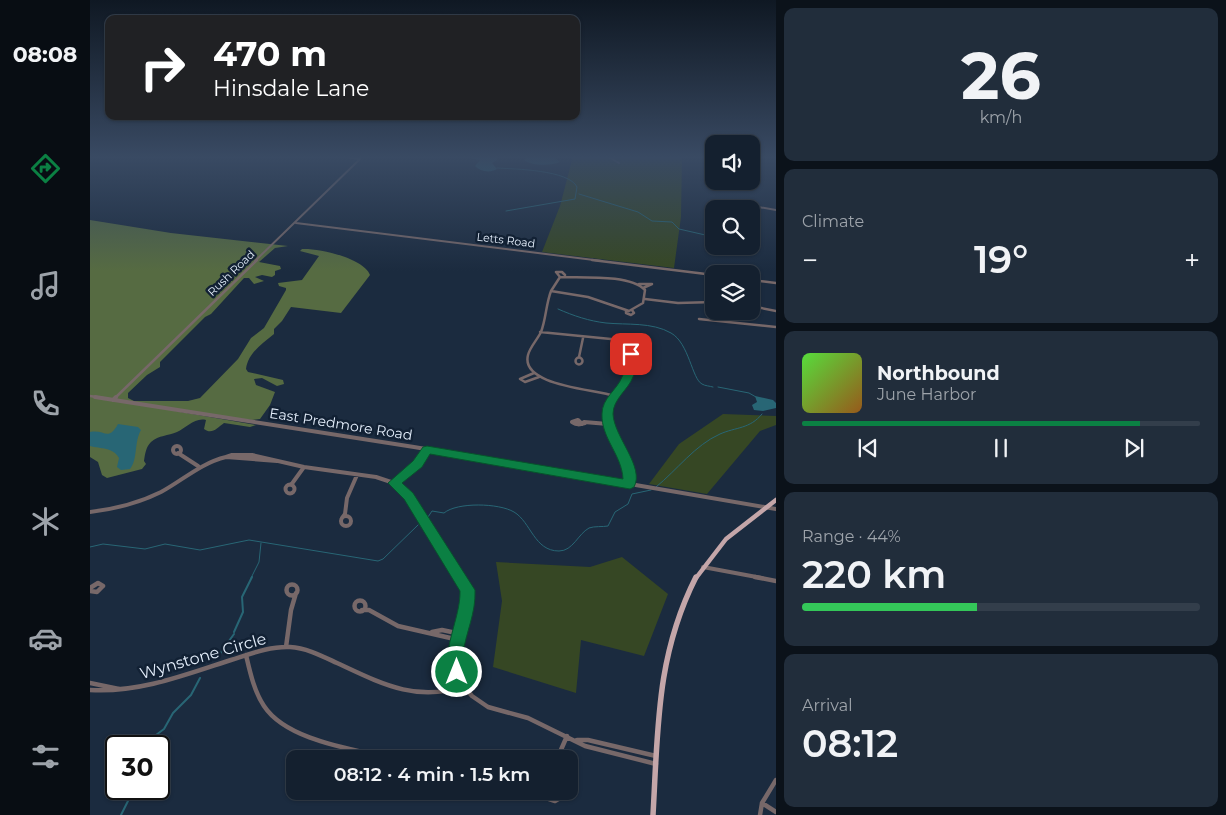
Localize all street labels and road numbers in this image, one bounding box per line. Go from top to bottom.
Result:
street label: Letts Road [476,229,536,251]
street label: Rush Road [205,247,257,299]
street label: East Predmore Road [268,404,414,444]
street label: Wynstone Circle [138,629,268,683]

